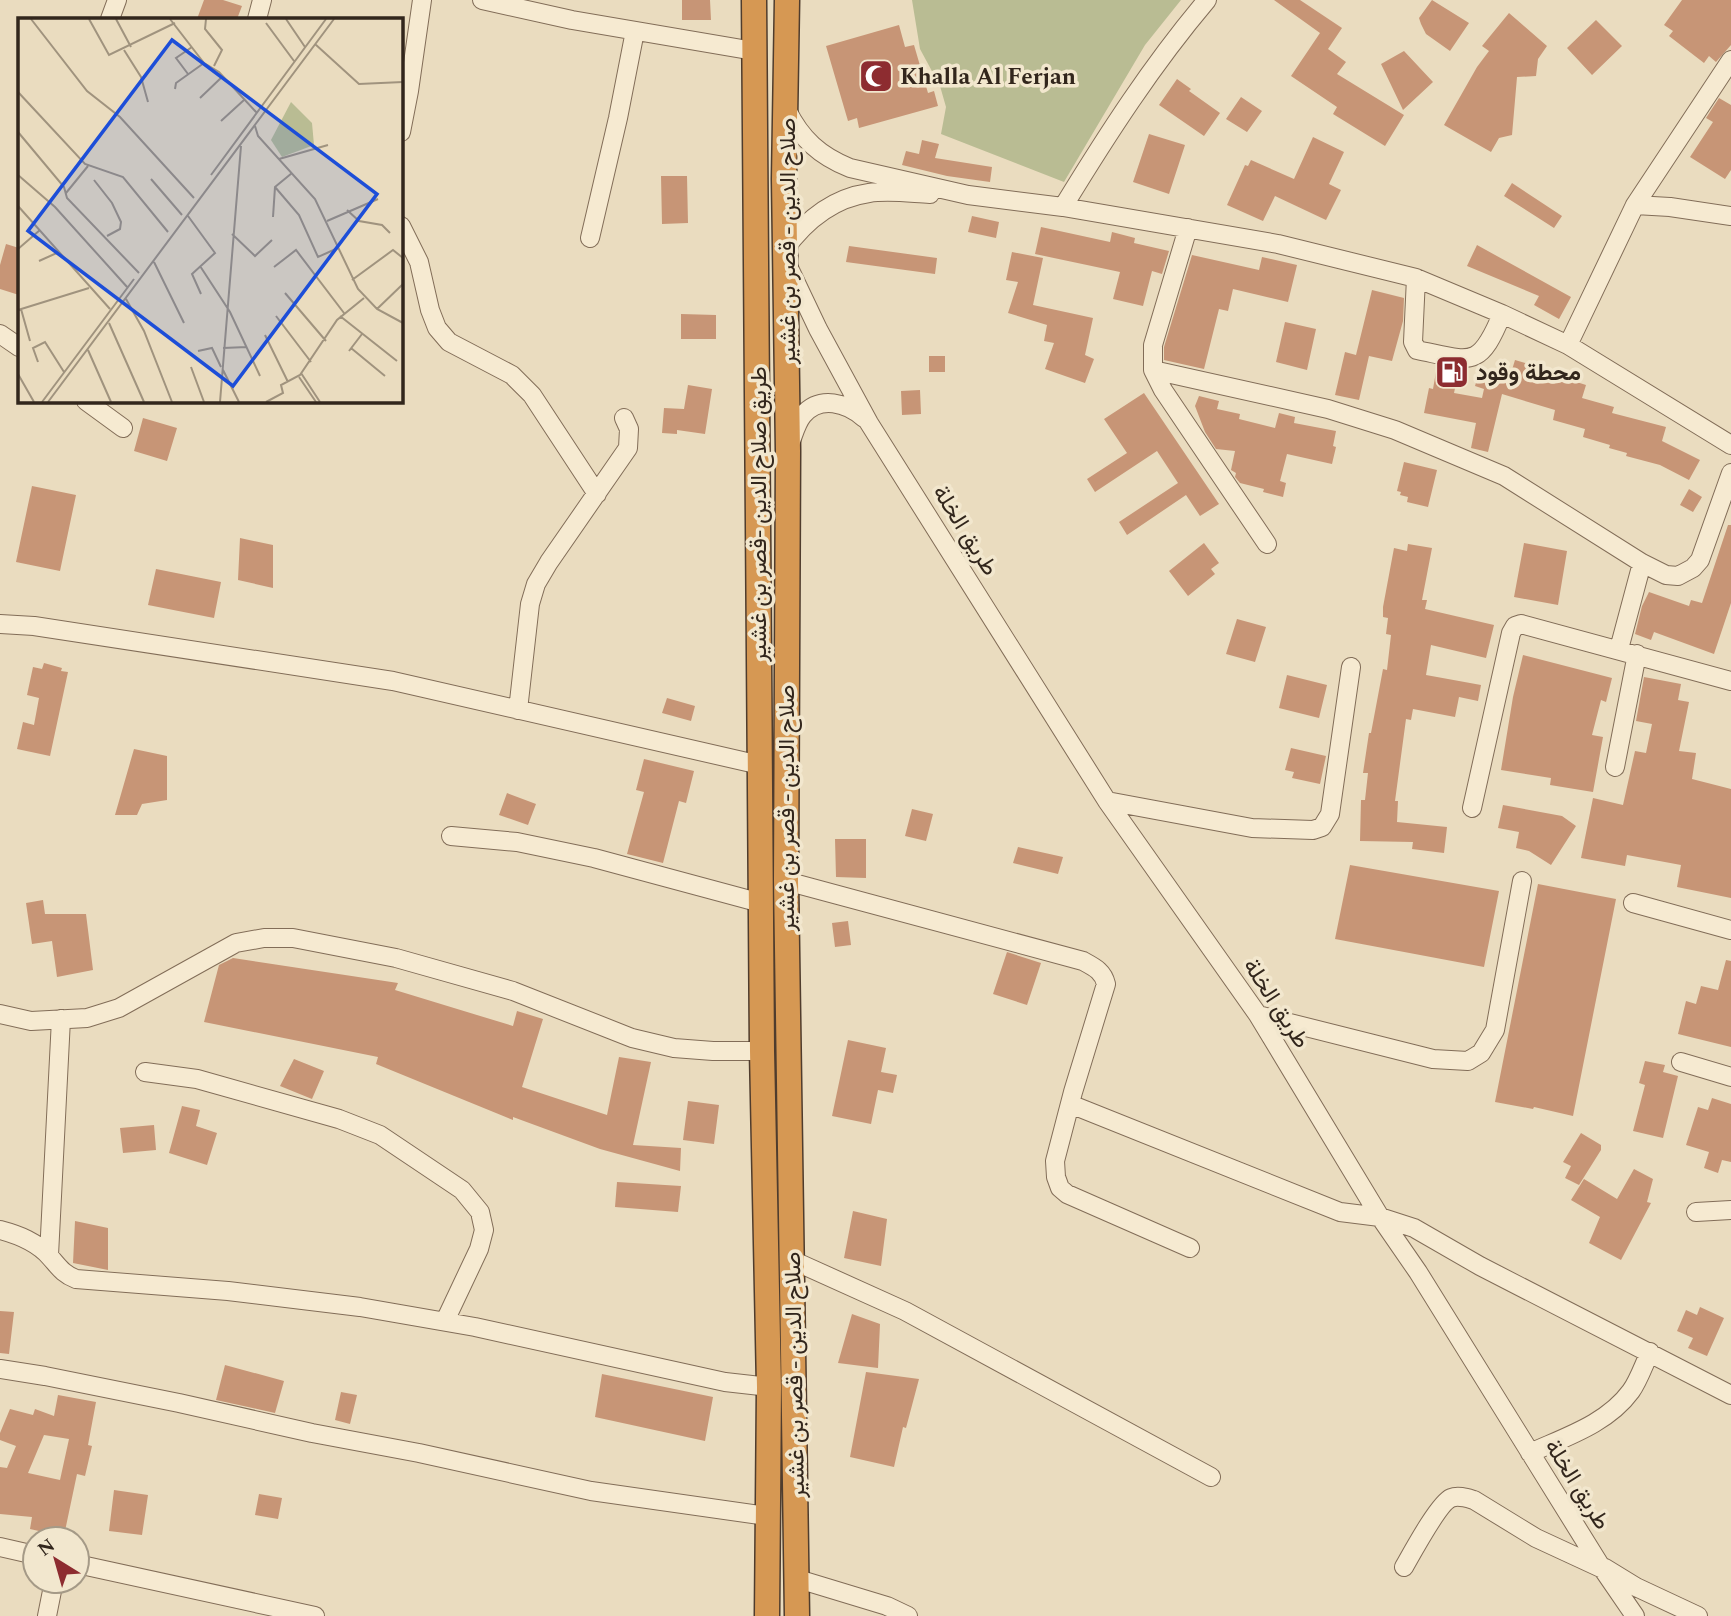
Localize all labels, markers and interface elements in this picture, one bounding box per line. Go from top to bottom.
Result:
inset map [18,18,402,402]
mosque icon: Khalla Al Ferjan [857,57,895,95]
place label: Khalla Al Ferjan [900,60,1076,95]
street label: صلاح الدين - قصر بن غشير [771,118,806,365]
fuel station icon: محطة وقود [1433,353,1471,391]
place label: محطة وقود [1476,356,1581,391]
street label: طريق صلاح الدين -قصر بن غشير [742,366,777,663]
street label: طريق الخلة [923,479,1006,583]
street label: صلاح الدين - قصر بن غشير [770,685,805,932]
street label: طريق الخلة [1233,952,1318,1056]
street label: صلاح الدين - قصر بن غشير [776,1251,815,1500]
street label: طريق الخلة [1535,1433,1618,1537]
north arrow [21,1525,91,1595]
text: N [32,1531,62,1564]

